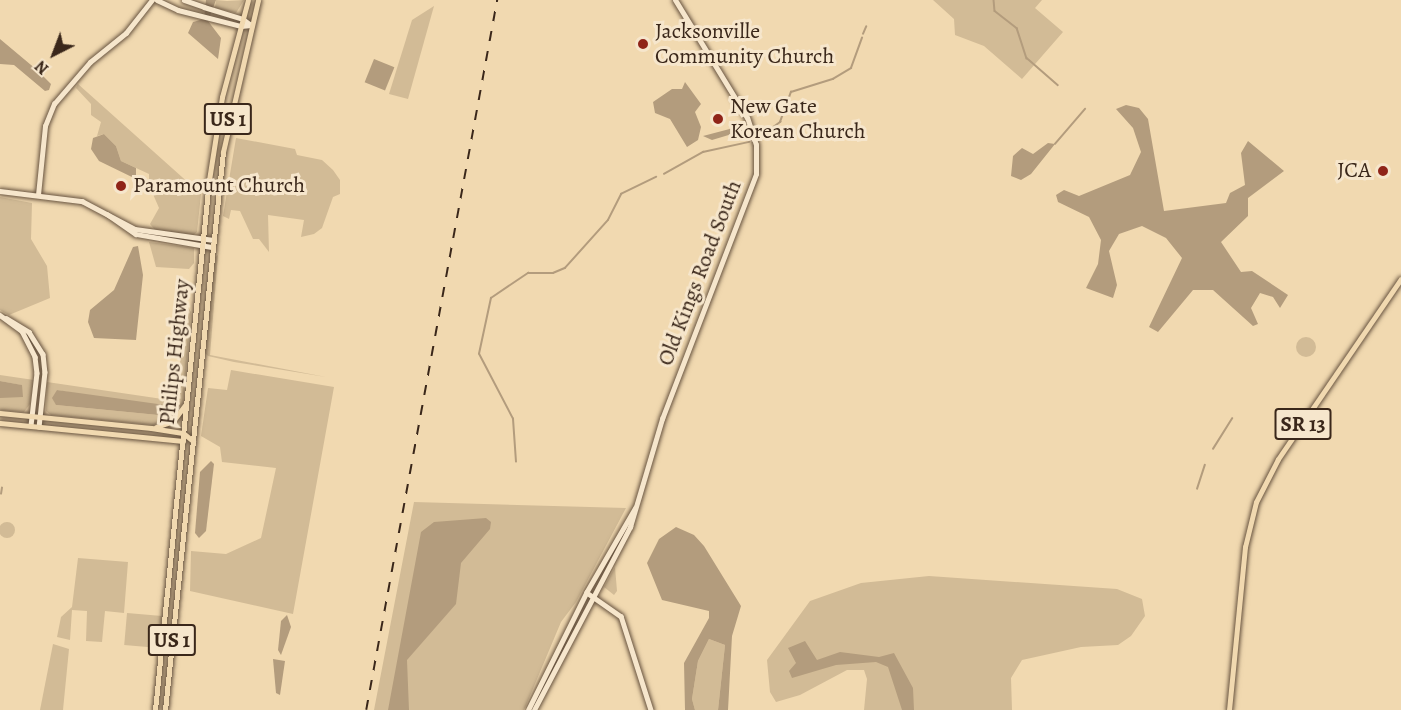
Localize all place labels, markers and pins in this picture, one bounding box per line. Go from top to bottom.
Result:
place label: Jacksonville Community Church [655,18,834,70]
marker: Jacksonville Community Church [636,37,650,51]
place label: New Gate Korean Church [730,93,866,144]
marker: New Gate Korean Church [711,112,725,126]
place label: JCA [1337,158,1371,184]
marker: JCA [1376,164,1390,178]
place label: Paramount Church [133,173,305,199]
marker: Paramount Church [114,179,128,193]

